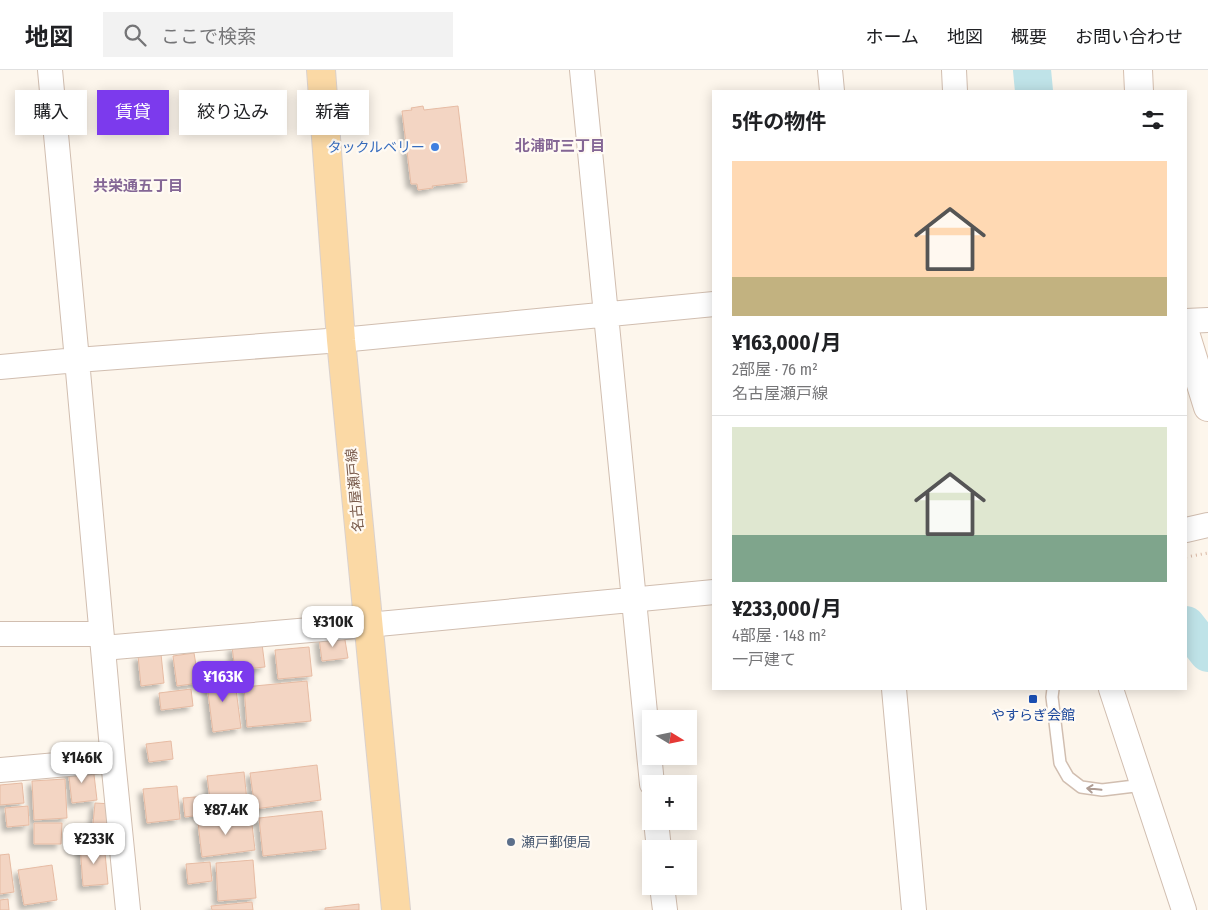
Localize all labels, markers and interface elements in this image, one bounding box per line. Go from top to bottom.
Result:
search box [103,12,453,57]
icon: search [121,21,149,49]
text: 地図 [25,23,73,51]
text: ここで検索 [161,25,256,48]
text: ホーム [866,26,919,48]
text: 地図 [947,26,983,48]
text: 概要 [1011,26,1047,48]
text: お問い合わせ [1075,26,1183,48]
chip: 購入 [15,90,87,135]
chip: 賃貸 [97,90,169,135]
chip: 絞り込み [179,90,287,135]
chip: 新着 [297,90,369,135]
icon: filters [1139,106,1167,134]
text: 5件の物件 [732,109,826,135]
district label: 北浦町三丁目 [515,137,605,155]
place label: タックルベリー [327,139,425,156]
marker: タックルベリー [429,141,441,153]
district label: 共栄通五丁目 [93,177,183,195]
icon: home [905,194,995,284]
text: ¥163,000/月 [732,330,842,356]
text: 2部屋 · 76 m² [732,360,818,379]
text: 名古屋瀬戸線 [732,384,828,403]
street label: 名古屋瀬戸線 [343,447,367,533]
icon: home [905,459,995,549]
text: ¥233,000/月 [732,596,842,622]
pin: ¥310K [298,606,368,648]
text: ¥310K [313,612,353,631]
text: 4部屋 · 148 m² [732,626,826,645]
text: 一戸建て [732,650,796,669]
pin: ¥163K [188,660,258,703]
text: ¥163K [203,667,243,686]
marker: やすらぎ会館 [1027,693,1039,705]
place label: やすらぎ会館 [991,707,1075,724]
north arrow [642,710,698,765]
map controls [642,710,697,895]
pin: ¥146K [47,742,117,784]
text: ¥146K [62,748,102,767]
button: + [642,775,697,830]
one-way arrow [1086,784,1102,794]
pin: ¥87.4K [185,794,267,836]
text: ¥87.4K [204,800,248,819]
pin: ¥233K [59,822,129,865]
text: ¥233K [74,829,114,848]
place label: 瀬戸郵便局 [521,834,591,851]
marker: 瀬戸郵便局 [505,836,517,848]
button: − [642,840,697,895]

